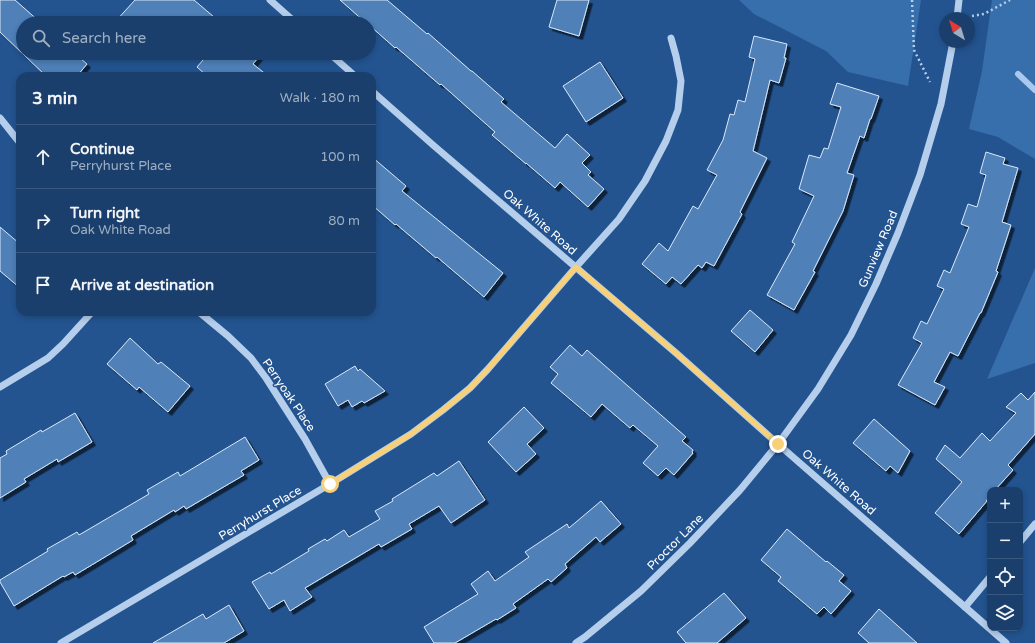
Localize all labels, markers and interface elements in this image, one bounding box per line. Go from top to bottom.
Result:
north arrow [939,12,975,48]
search box [16,16,376,60]
icon: search [30,27,52,49]
text: Search here [62,29,146,47]
text: 3 min [32,88,77,109]
text: Walk · 180 m [280,90,360,106]
text: Continue [70,140,134,158]
icon: ahead [32,146,54,168]
text: 100 m [320,149,360,165]
text: Perryhurst Place [70,158,172,174]
street label: Oak White Road [500,186,580,258]
text: Turn right [70,204,140,222]
street label: Gunview Road [855,208,901,290]
icon: right [32,210,54,232]
text: 80 m [328,213,360,229]
text: Oak White Road [70,222,171,238]
icon: arrive [32,274,54,296]
text: Arrive at destination [70,276,214,294]
street label: Perryoak Place [259,356,319,434]
route end [769,435,787,453]
street label: Oak White Road [799,446,879,518]
route start [321,475,339,493]
street label: Perryhurst Place [216,483,304,543]
map controls [987,487,1023,631]
button: + [987,487,1023,523]
street label: Proctor Lane [644,511,706,573]
button: − [987,523,1023,559]
button: locate [987,559,1023,595]
button: layers [987,595,1023,631]

